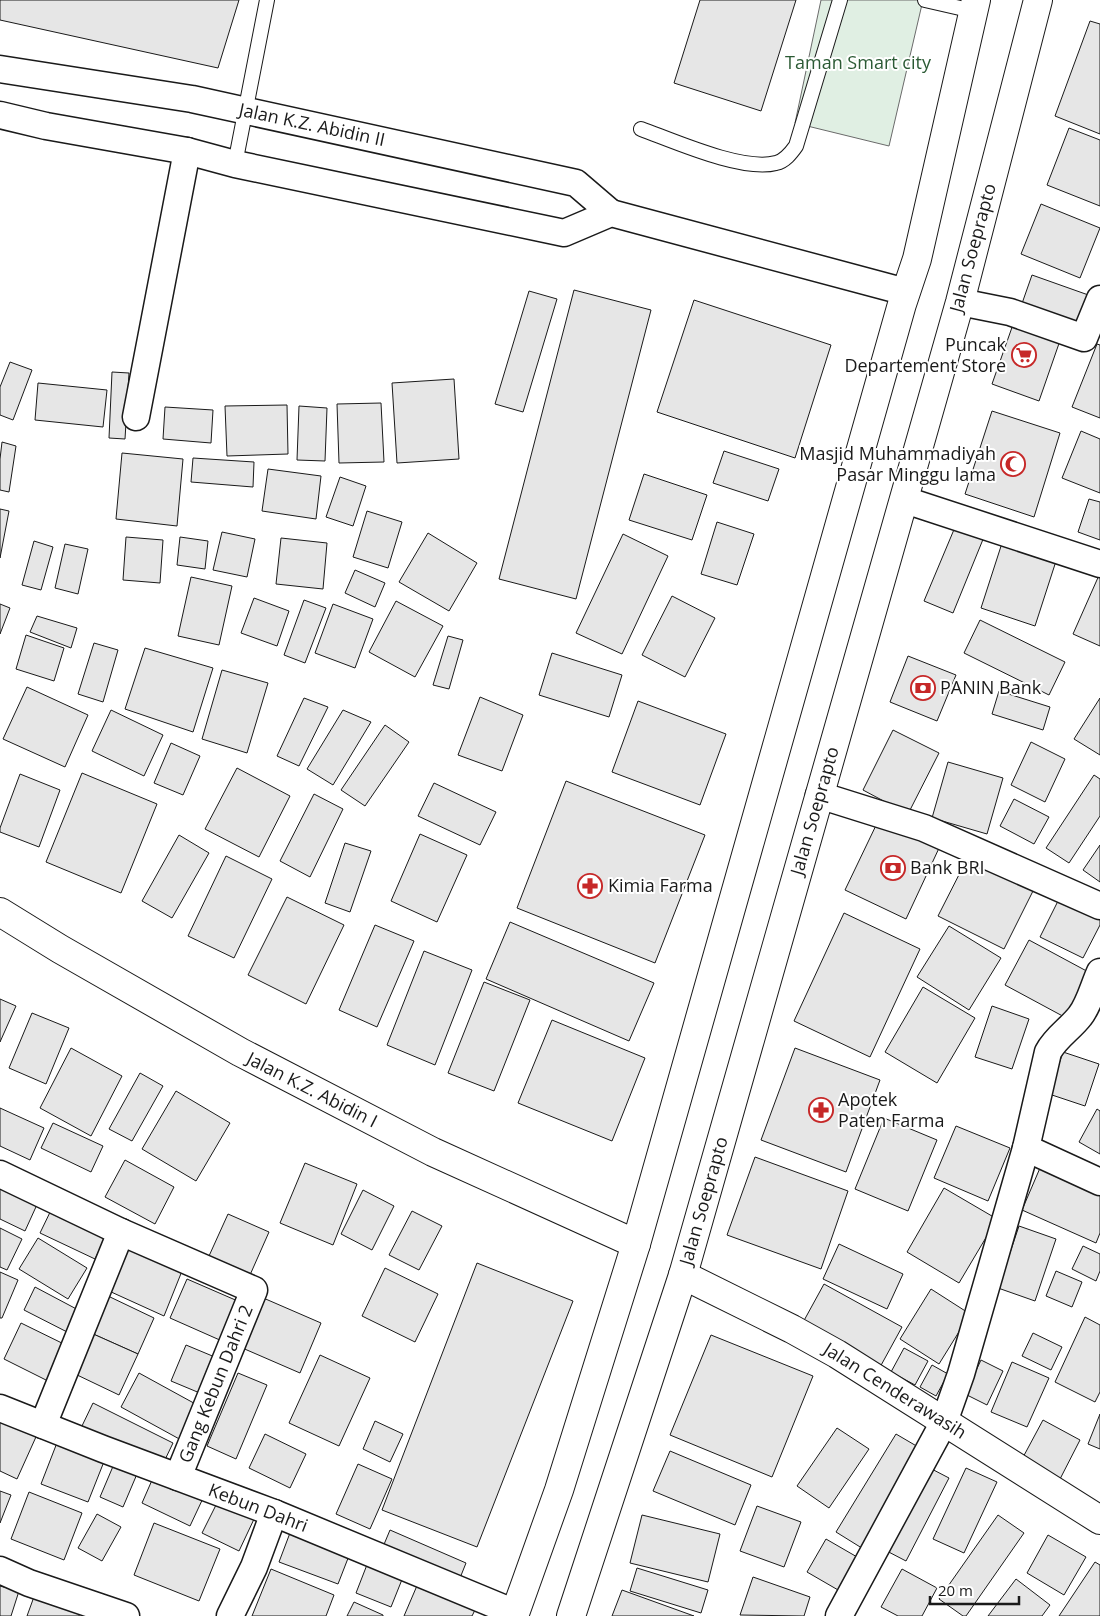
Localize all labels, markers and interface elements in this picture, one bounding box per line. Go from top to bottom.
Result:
park label: Taman Smart city [785,50,932,74]
street label: Jalan K.Z. Abidin II [235,96,387,151]
street label: Jalan Soeprapto [943,181,1001,317]
place label: Puncak Departement Store [844,332,1007,377]
supermarket icon: Puncak Departement Store [1011,342,1037,368]
place label: Masjid Muhammadiyah Pasar Minggu lama [799,441,996,486]
mosque icon: Masjid Muhammadiyah Pasar Minggu lama [1000,451,1026,477]
bank icon: PANIN Bank [910,675,936,701]
place label: PANIN Bank [940,675,1042,699]
street label: Jalan Soeprapto [784,744,844,880]
bank icon: Bank BRI [880,855,906,881]
place label: Bank BRI [910,855,985,879]
pharmacy icon: Kimia Farma [577,873,603,899]
place label: Kimia Farma [608,873,713,897]
street label: Jalan K.Z. Abidin I [241,1045,382,1132]
place label: Apotek Paten Farma [838,1087,944,1132]
pharmacy icon: Apotek Paten Farma [808,1097,834,1123]
street label: Jalan Soeprapto [673,1134,733,1270]
street label: Gang Kebun Dahri 2 [172,1301,258,1466]
street label: Jalan Cenderawasih [818,1335,972,1444]
street label: Kebun Dahri [205,1477,312,1537]
scale bar [930,1574,1019,1606]
text: 20 m [938,1580,973,1600]

